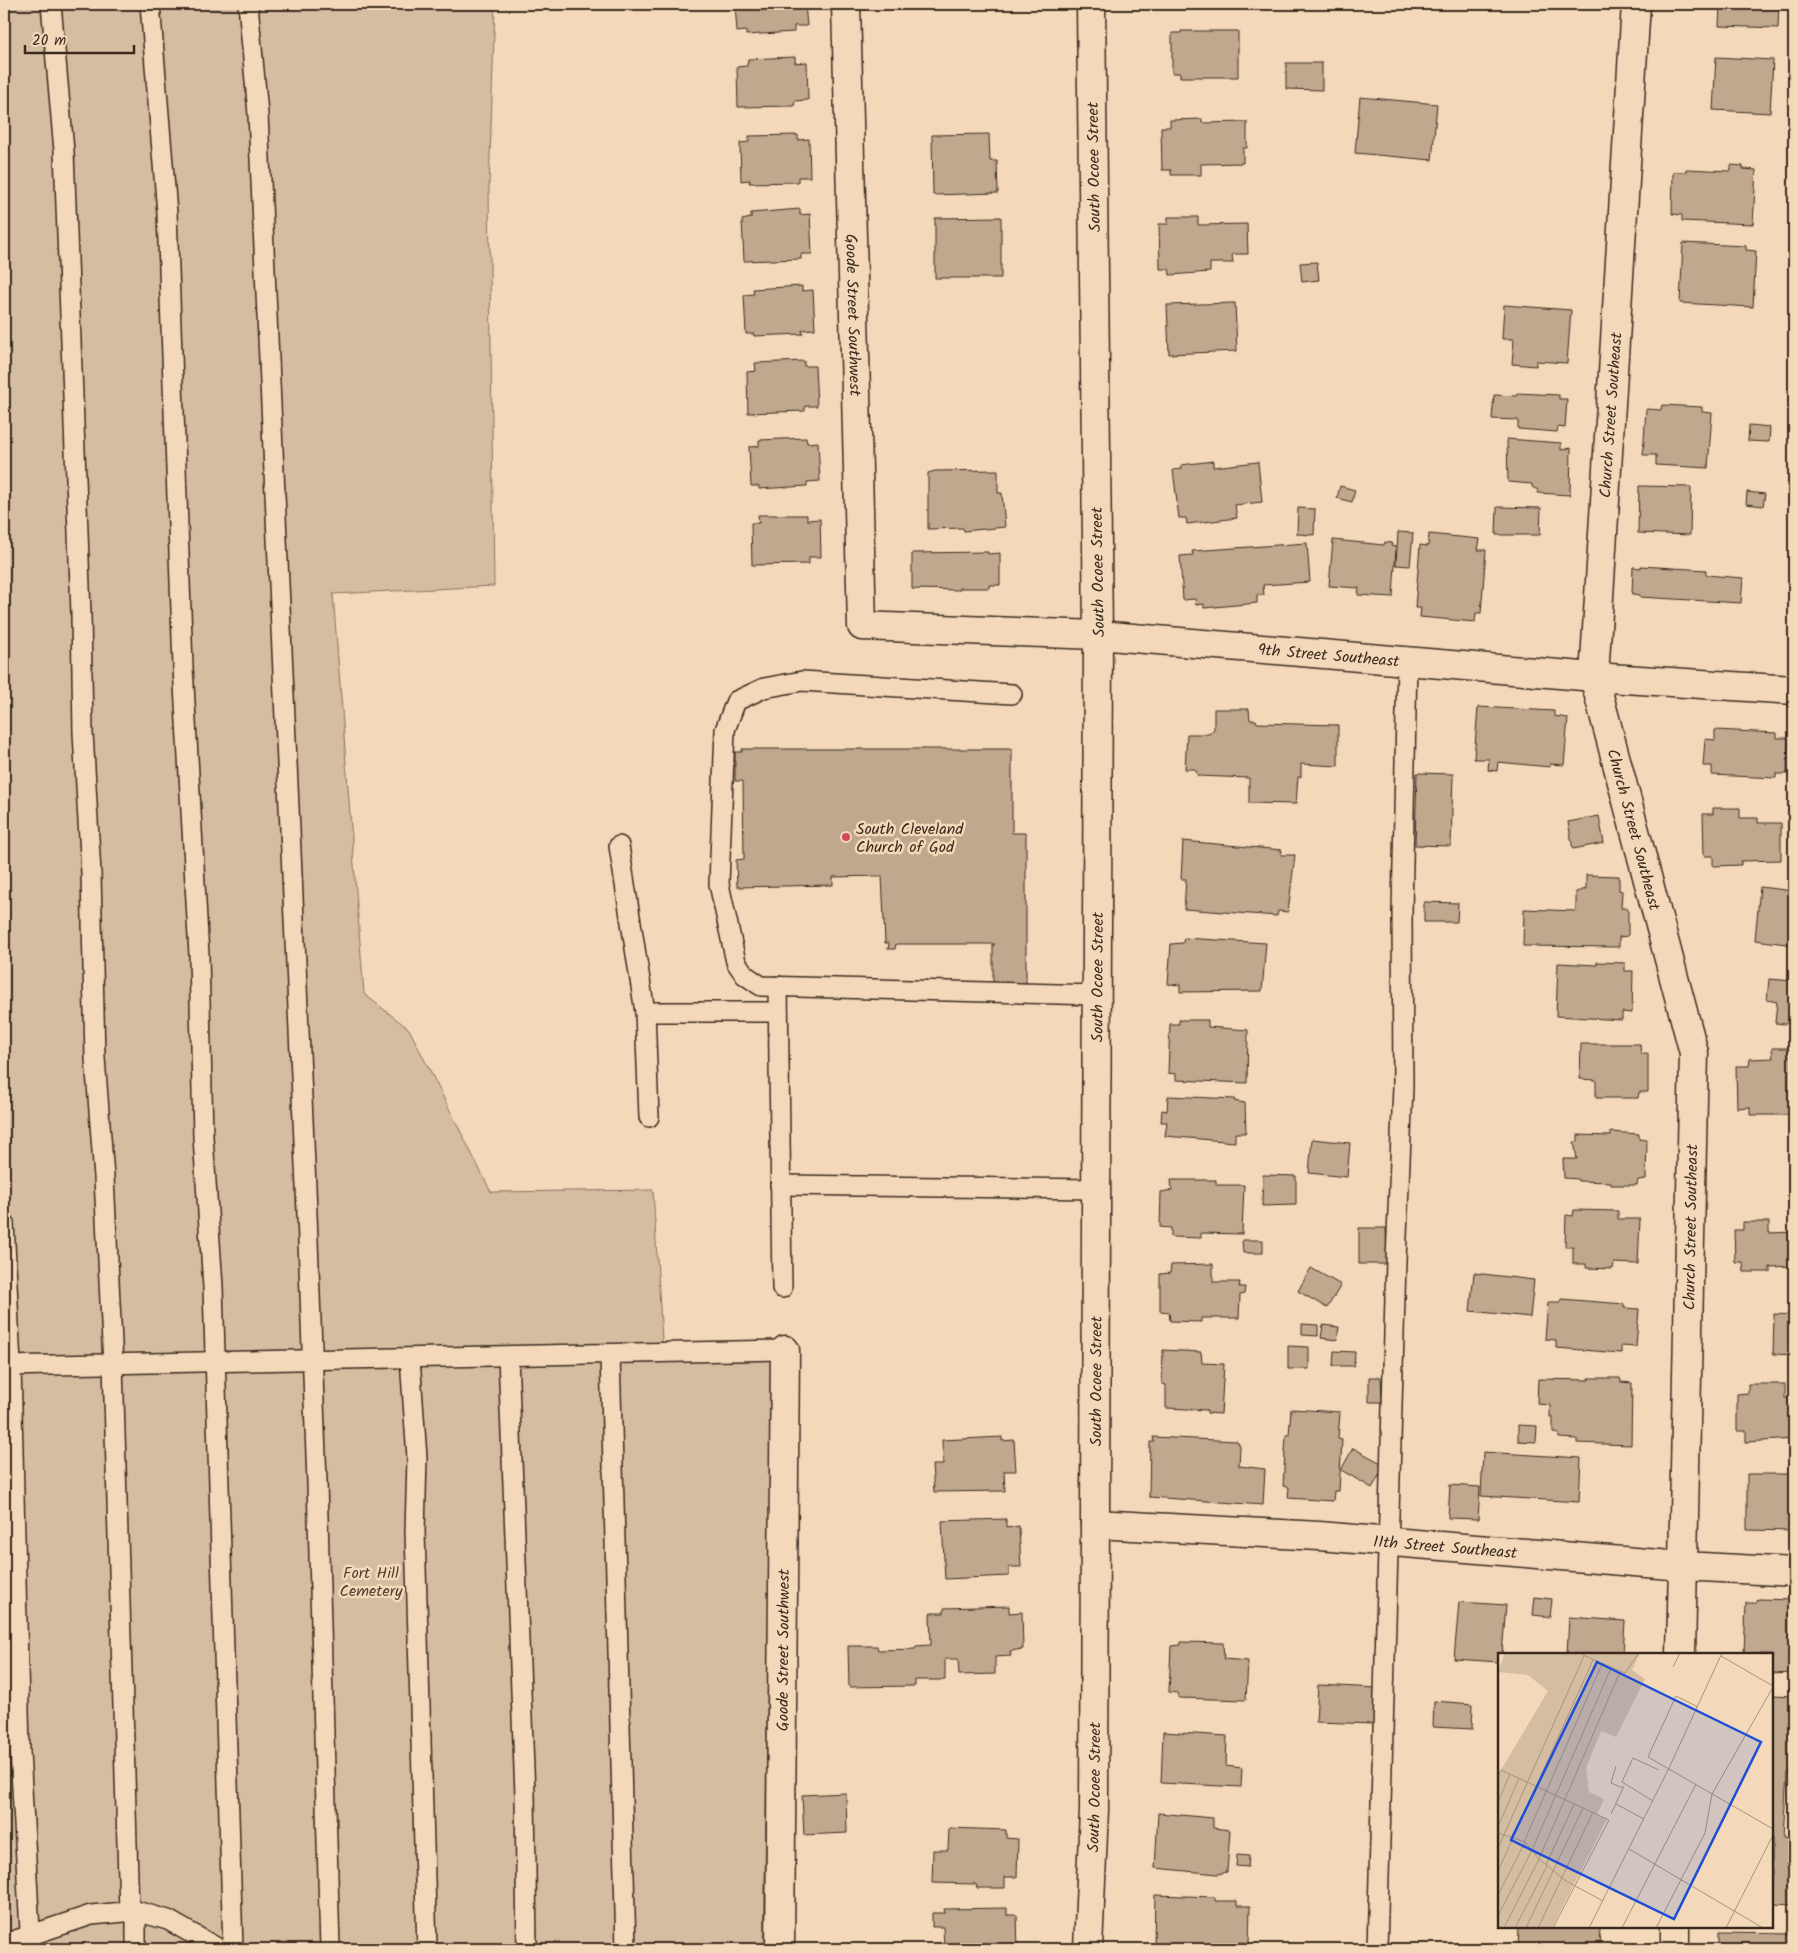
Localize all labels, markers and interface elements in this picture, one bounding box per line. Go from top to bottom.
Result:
scale bar [25,22,134,54]
text: 20 m [32,29,66,53]
street label: South Ocoee Street [1081,101,1108,232]
street label: Goode Street Southwest [838,234,867,397]
street label: Church Street Southeast [1593,331,1630,499]
street label: South Ocoee Street [1085,506,1112,637]
street label: 9th Street Southeast [1257,638,1401,675]
street label: Church Street Southeast [1600,746,1667,914]
place label: South Cleveland Church of God [856,817,964,860]
marker: South Cleveland Church of God [840,831,852,843]
street label: South Ocoee Street [1086,911,1111,1042]
street label: Church Street Southeast [1678,1143,1705,1310]
street label: South Ocoee Street [1084,1315,1110,1446]
street label: 11th Street Southeast [1372,1530,1519,1566]
park label: Fort Hill Cemetery [340,1561,403,1604]
street label: Goode Street Southwest [771,1568,797,1731]
inset map [1498,1653,1773,1928]
street label: South Ocoee Street [1081,1721,1108,1853]

